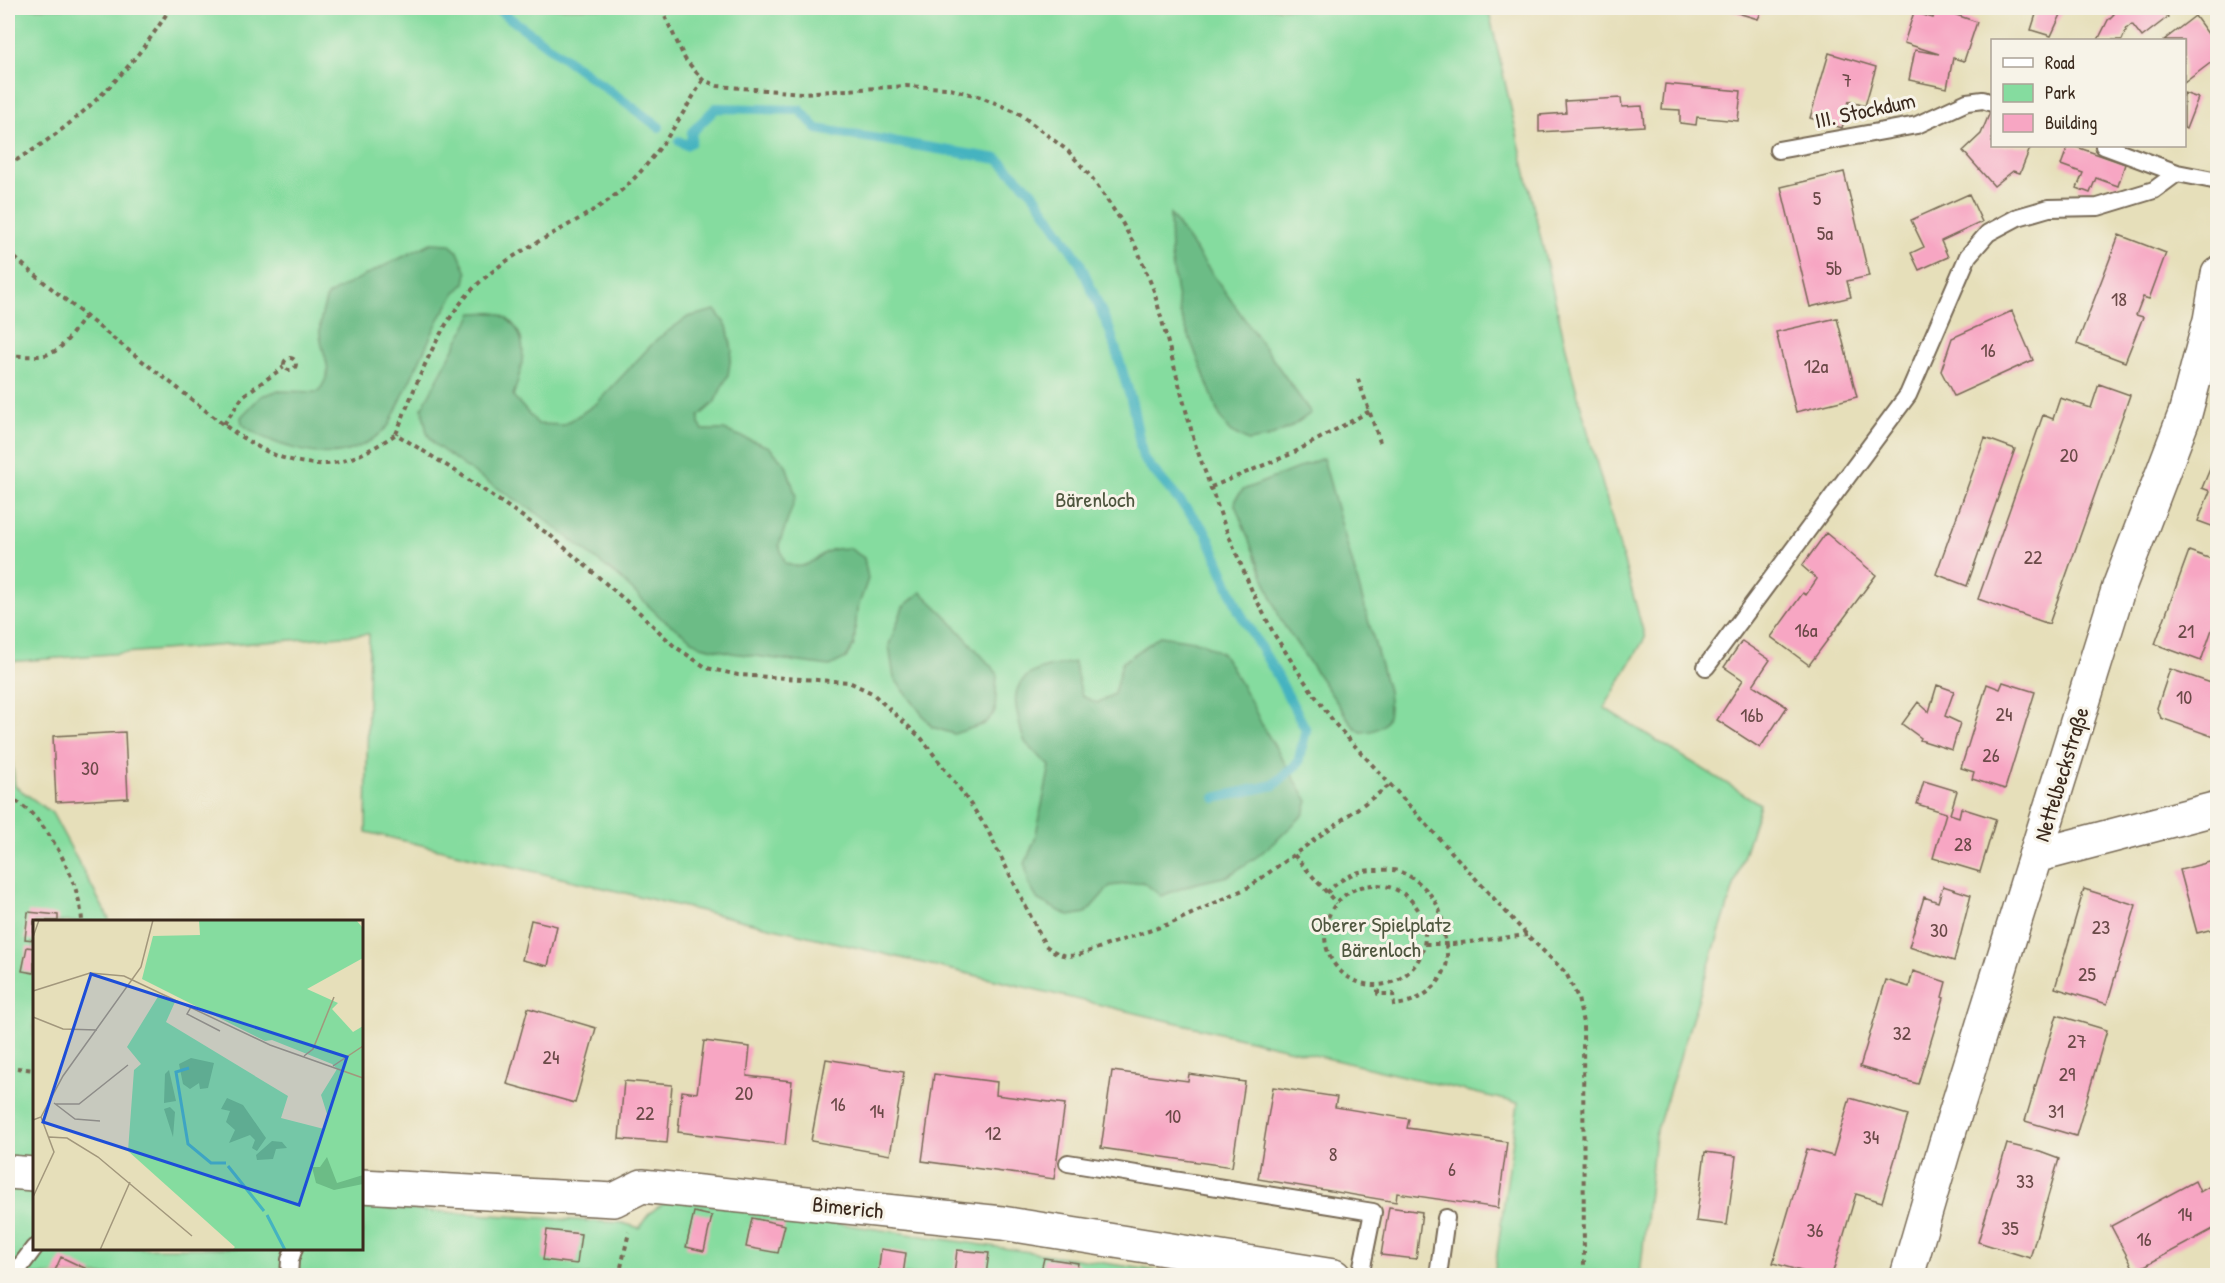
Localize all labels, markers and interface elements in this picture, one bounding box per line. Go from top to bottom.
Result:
legend [1991,39,2186,147]
text: Road [2045,50,2075,75]
house number: 7 [1842,66,1852,93]
text: Park [2045,80,2076,105]
street label: III. Stockdum [1812,85,1918,135]
text: Building [2045,110,2097,135]
house number: 5 [1813,184,1822,211]
house number: 5a [1817,219,1833,246]
house number: 5b [1826,254,1842,281]
house number: 18 [2111,285,2127,312]
house number: 16 [1980,336,1996,363]
house number: 12a [1804,352,1828,379]
house number: 20 [2060,441,2078,468]
park label: Bärenloch [1055,484,1135,514]
house number: 22 [2024,543,2043,570]
house number: 16a [1794,616,1818,643]
house number: 21 [2178,617,2194,644]
house number: 10 [2176,683,2192,710]
house number: 24 [1996,700,2012,727]
house number: 16b [1740,701,1764,728]
street label: Nettelbeckstraße [2026,703,2096,845]
house number: 26 [1982,741,2000,768]
house number: 30 [81,754,99,781]
house number: 28 [1954,830,1972,857]
park label: Oberer Spielplatz Bärenloch [1311,909,1451,964]
house number: 23 [2092,913,2110,940]
house number: 30 [1930,916,1948,943]
inset map [33,920,363,1250]
house number: 25 [2078,960,2096,987]
house number: 32 [1893,1019,1912,1046]
house number: 27 [2067,1027,2087,1054]
house number: 24 [543,1043,559,1070]
house number: 29 [2059,1060,2075,1087]
house number: 20 [735,1079,753,1106]
house number: 16 [830,1090,846,1117]
house number: 14 [870,1097,884,1124]
house number: 31 [2048,1097,2064,1124]
house number: 22 [636,1099,655,1126]
house number: 10 [1165,1102,1181,1129]
house number: 12 [985,1119,1002,1146]
house number: 34 [1863,1123,1879,1150]
house number: 8 [1329,1140,1337,1167]
house number: 6 [1448,1155,1456,1182]
house number: 33 [2016,1167,2034,1194]
street label: Bimerich [811,1188,885,1226]
house number: 14 [2178,1200,2192,1227]
house number: 35 [2001,1214,2019,1241]
house number: 36 [1807,1216,1823,1243]
house number: 16 [2136,1225,2152,1252]

